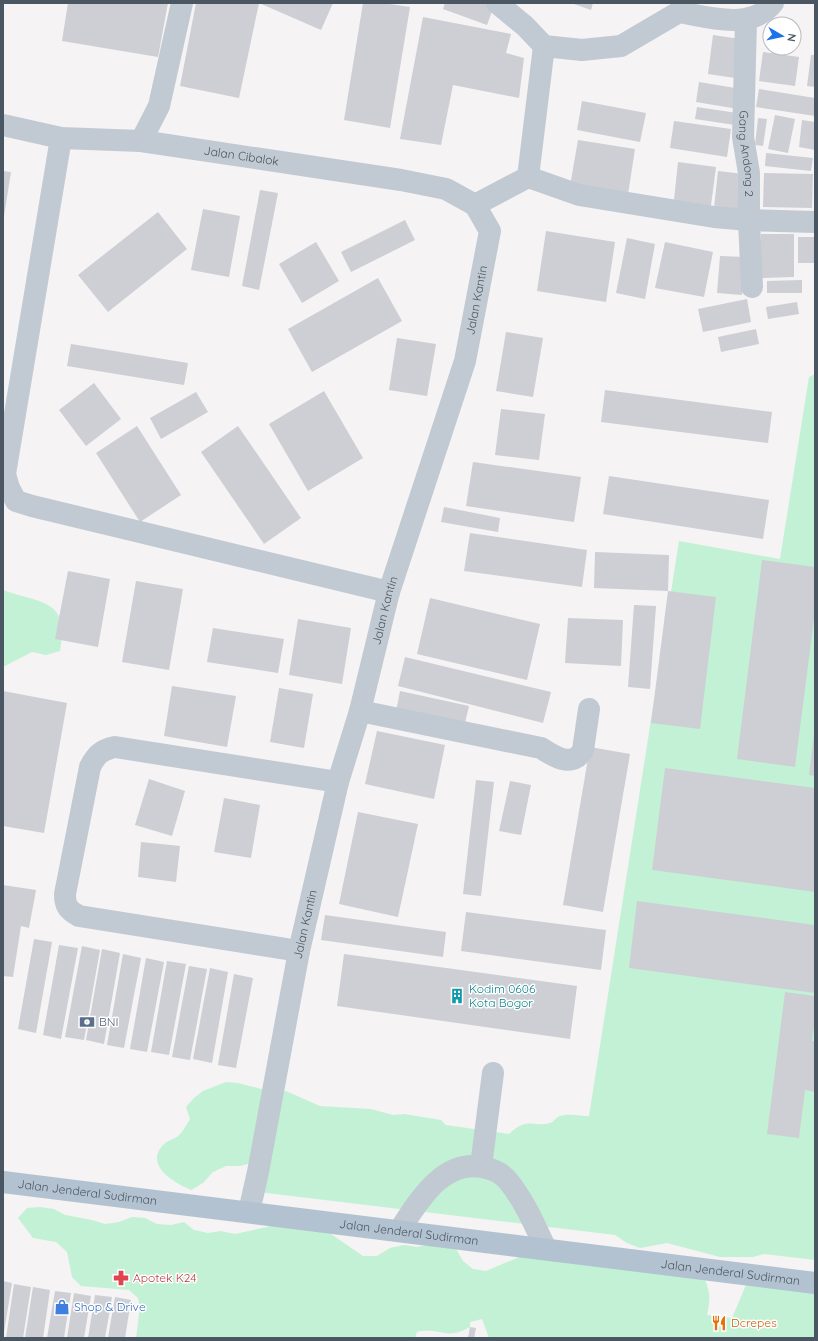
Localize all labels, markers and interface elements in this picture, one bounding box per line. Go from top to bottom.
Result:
north arrow [762,16,802,56]
text: N [784,32,799,43]
street label: Gang Andong 2 [736,110,757,197]
street label: Jalan Cibalok [203,143,280,169]
street label: Jalan Kantin [462,264,490,336]
street label: Jalan Kantin [368,574,401,646]
street label: Jalan Kantin [290,888,320,960]
place label: Kodim 0606 Kota Bogor [469,981,536,1010]
building icon: Kodim 0606 Kota Bogor [448,987,466,1005]
bank icon: BNI [78,1013,96,1031]
place label: BNI [99,1014,119,1029]
street label: Jalan Jenderal Sudirman [17,1176,158,1208]
street label: Jalan Jenderal Sudirman [338,1216,479,1248]
street label: Jalan Jenderal Sudirman [660,1256,801,1288]
pharmacy icon: Apotek K24 [112,1269,130,1287]
place label: Apotek K24 [133,1270,197,1285]
shop icon: Shop & Drive [53,1298,71,1316]
place label: Shop & Drive [74,1299,146,1314]
restaurant icon: Dcrepes [710,1314,728,1332]
place label: Dcrepes [731,1315,777,1330]

